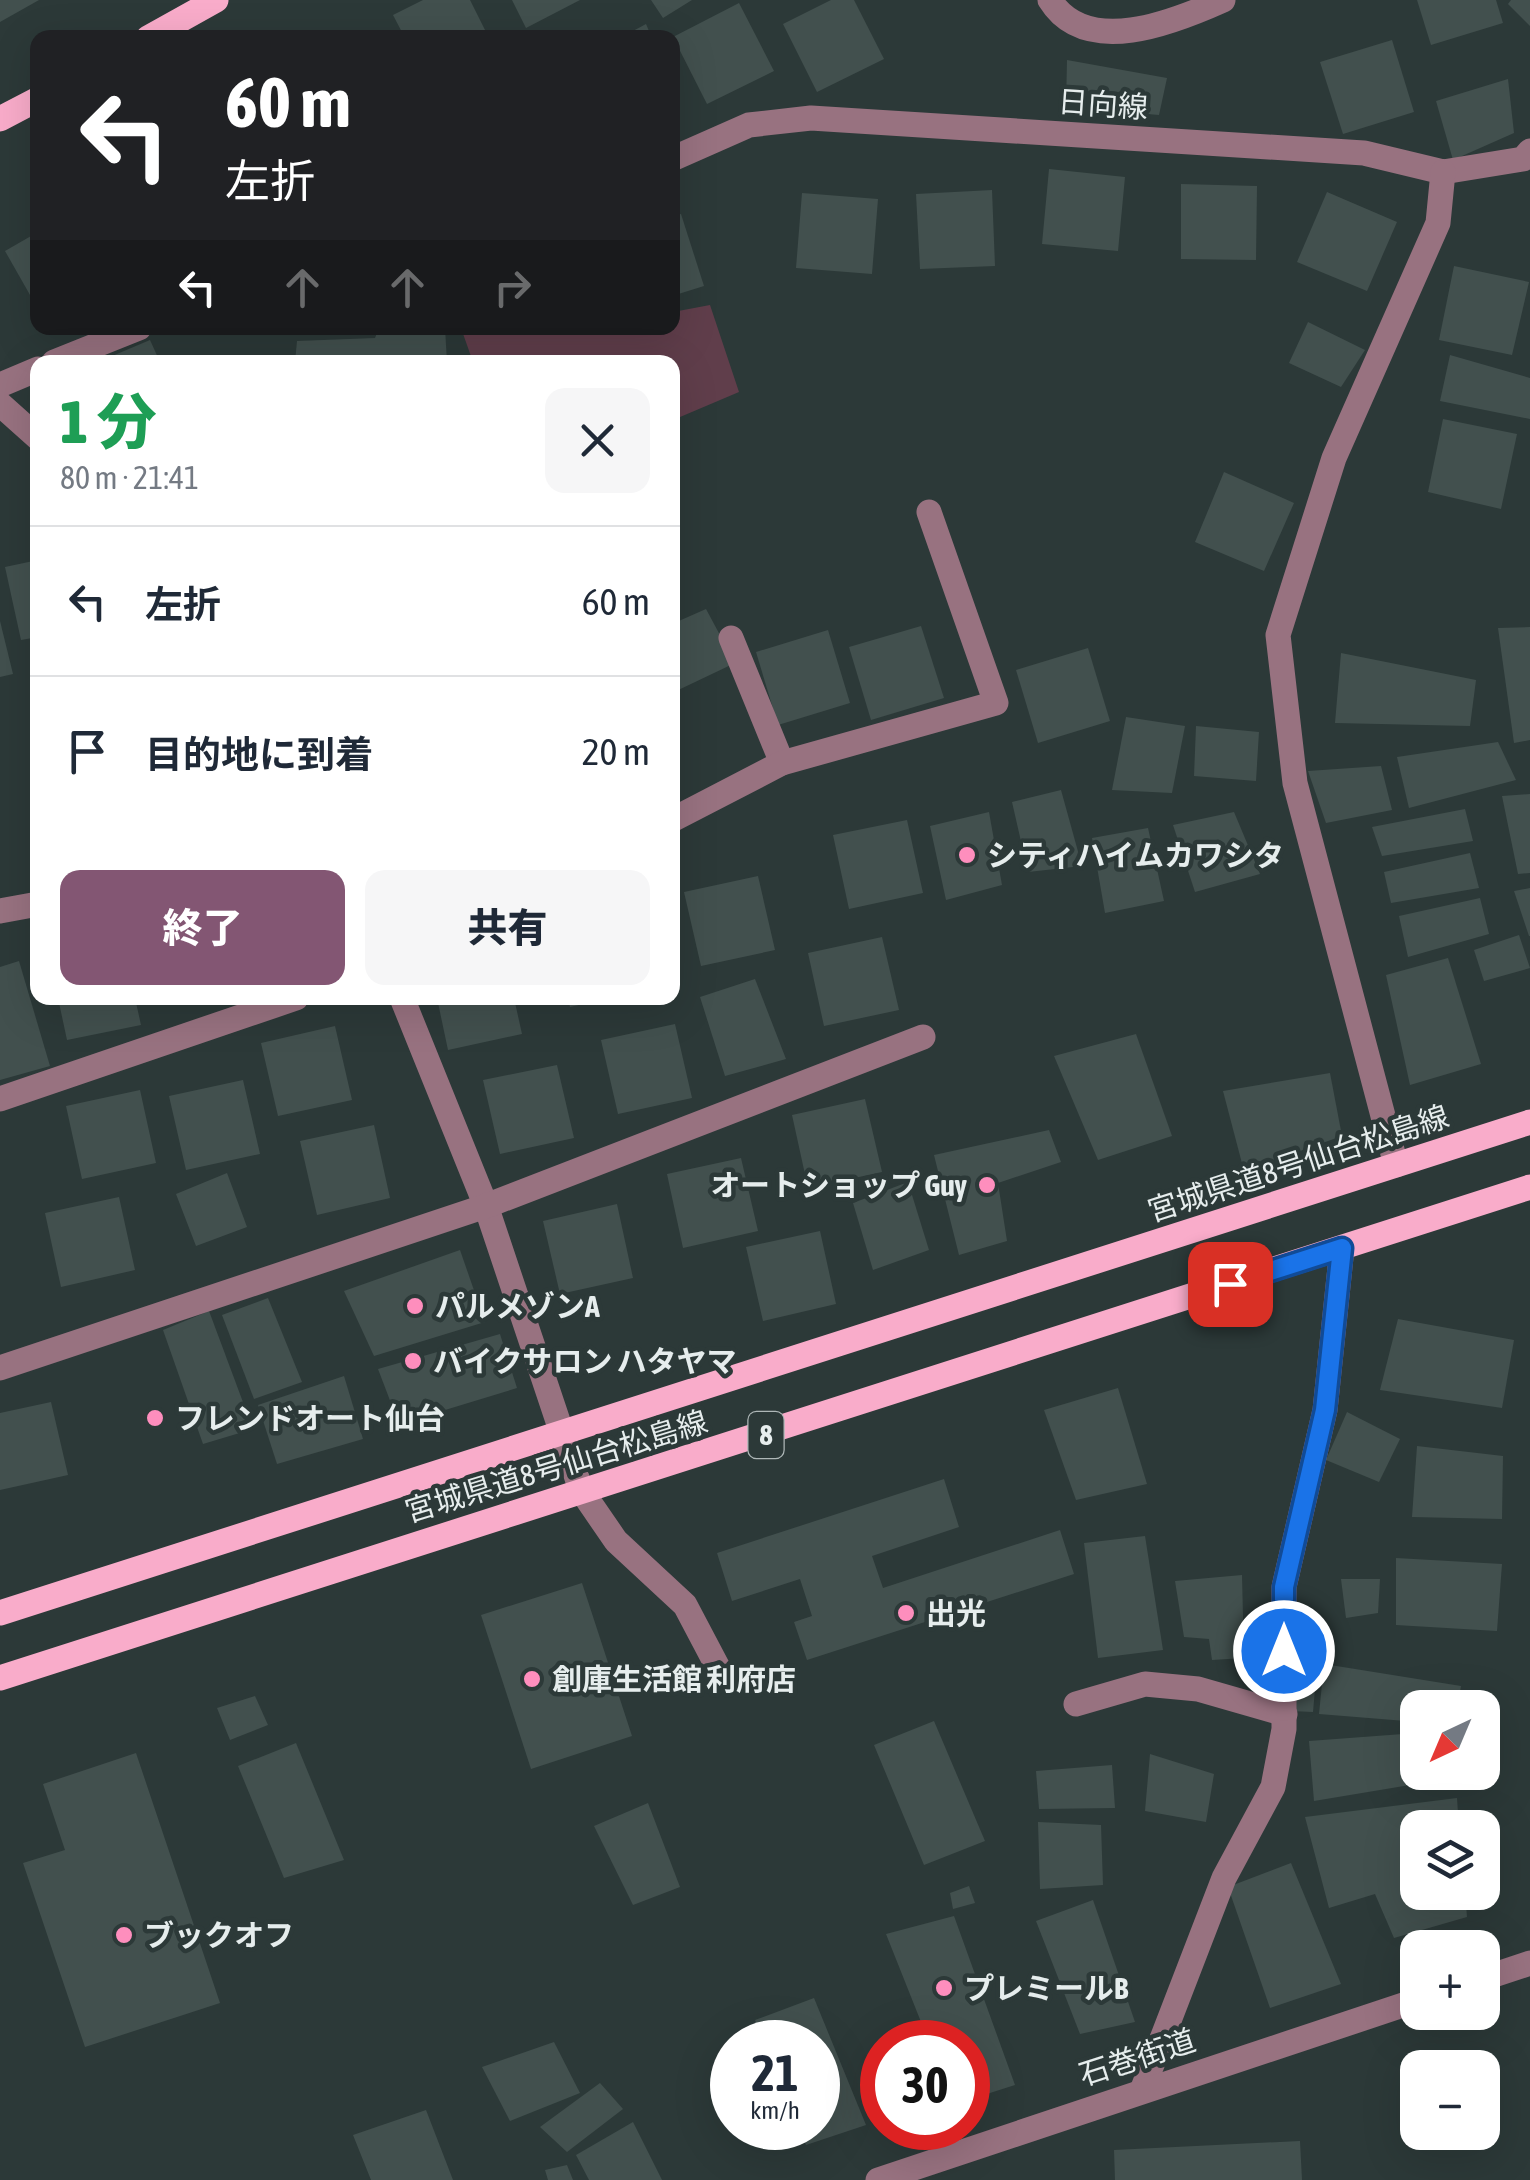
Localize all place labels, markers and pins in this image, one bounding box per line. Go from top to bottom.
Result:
place label: シティハイムカワシタ [987,838,1284,872]
marker: シティハイムカワシタ [956,844,978,866]
place label: オートショップ Guy [710,1168,968,1202]
marker: オートショップ Guy [976,1174,998,1196]
pin [1188,1242,1273,1327]
place label: パルメゾンA [435,1289,600,1323]
marker: パルメゾンA [404,1295,426,1317]
place label: バイクサロン ハタヤマ [433,1344,737,1378]
marker: バイクサロン ハタヤマ [402,1350,424,1372]
place label: フレンドオート仙台 [175,1401,445,1435]
marker: フレンドオート仙台 [144,1407,166,1429]
place label: 出光 [926,1596,986,1630]
marker: 出光 [895,1602,917,1624]
place label: 創庫生活館 利府店 [552,1662,796,1696]
marker: 創庫生活館 利府店 [521,1668,543,1690]
place label: ブックオフ [144,1918,294,1952]
marker: ブックオフ [113,1924,135,1946]
place label: プレミールB [964,1971,1129,2005]
marker: プレミールB [933,1977,955,1999]

